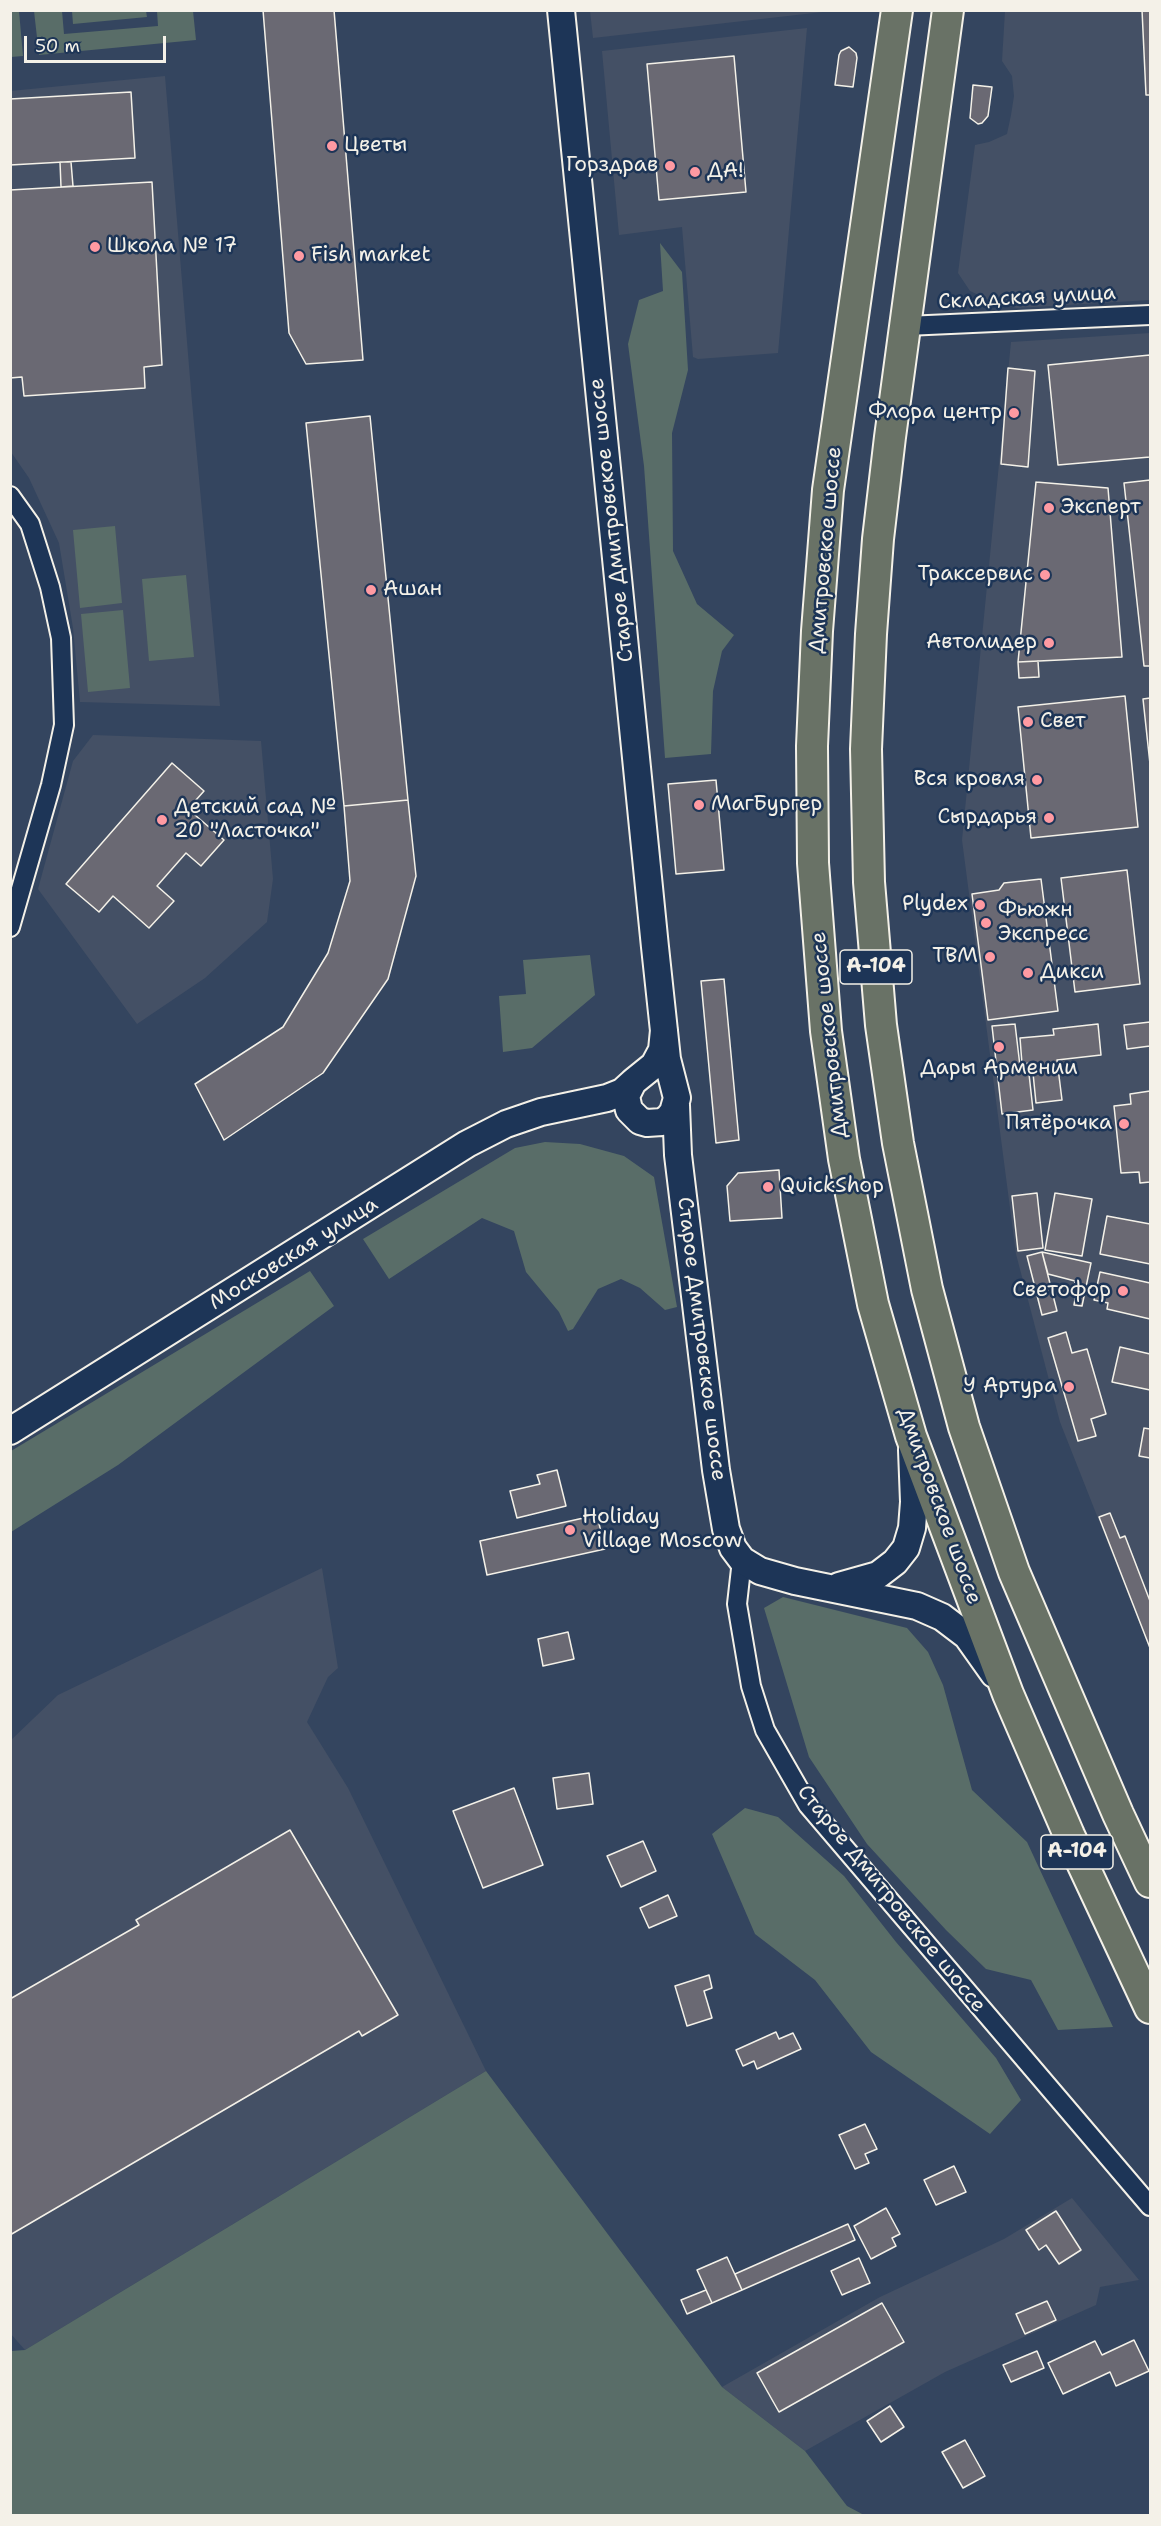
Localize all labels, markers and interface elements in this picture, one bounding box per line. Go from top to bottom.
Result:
scale bar [27,24,170,62]
text: 50 m [35,34,80,58]
place label: Цветы [344,133,407,159]
marker: Цветы [325,139,339,153]
place label: Горздрав [566,153,658,179]
marker: Горздрав [663,159,677,173]
place label: ДА! [707,159,744,185]
marker: ДА! [688,165,702,179]
place label: Школа № 17 [107,234,237,260]
marker: Школа № 17 [88,240,102,254]
place label: Fish market [311,243,431,269]
marker: Fish market [292,249,306,263]
street label: Складская улица [937,281,1117,315]
street label: Старое Дмитровское шоссе [585,377,639,663]
place label: Флора центр [868,400,1002,426]
marker: Флора центр [1007,406,1021,420]
street label: Дмитровское шоссе [804,446,848,654]
place label: Эксперт [1061,495,1141,521]
marker: Эксперт [1042,501,1056,515]
place label: Траксервис [917,562,1033,588]
marker: Траксервис [1038,568,1052,582]
place label: Ашан [383,577,442,603]
marker: Ашан [364,583,378,597]
place label: Автолидер [926,630,1037,656]
marker: Автолидер [1042,636,1056,650]
place label: Свет [1040,709,1086,735]
marker: Свет [1021,715,1035,729]
place label: Вся кровля [914,767,1025,793]
marker: Вся кровля [1030,773,1044,787]
place label: МагБургер [711,792,822,818]
place label: Детский сад № 20 "Ласточка" [174,795,336,845]
marker: МагБургер [692,798,706,812]
place label: Сырдарья [938,805,1037,831]
marker: Сырдарья [1042,811,1056,825]
marker: Детский сад № 20 "Ласточка" [155,813,169,827]
place label: Plydex [902,892,968,918]
marker: Plydex [973,898,987,912]
place label: Фьюжн Экспресс [998,898,1089,948]
marker: Фьюжн Экспресс [979,916,993,930]
street label: Дмитровское шоссе [807,931,853,1139]
place label: ТВМ [932,944,978,970]
road number: А-104 [840,950,912,984]
marker: ТВМ [983,950,997,964]
place label: Дикси [1040,960,1104,986]
marker: Дикси [1021,966,1035,980]
marker: Дары Армении [992,1040,1006,1054]
place label: Дары Армении [920,1056,1078,1082]
place label: Пятёрочка [1006,1111,1112,1137]
marker: Пятёрочка [1117,1117,1131,1131]
place label: QuickShop [780,1174,884,1200]
marker: QuickShop [761,1180,775,1194]
street label: Московская улица [205,1192,383,1316]
street label: Старое Дмитровское шоссе [671,1196,731,1482]
place label: Светофор [1012,1278,1111,1304]
marker: Светофор [1116,1284,1130,1298]
place label: У Артура [963,1374,1057,1400]
marker: У Артура [1062,1380,1076,1394]
street label: Дмитровское шоссе [892,1404,986,1608]
place label: Holiday Village Moscow [582,1505,743,1555]
marker: Holiday Village Moscow [563,1523,577,1537]
street label: Старое Дмитровское шоссе [791,1780,991,2018]
road number: А-104 [1041,1835,1113,1869]

